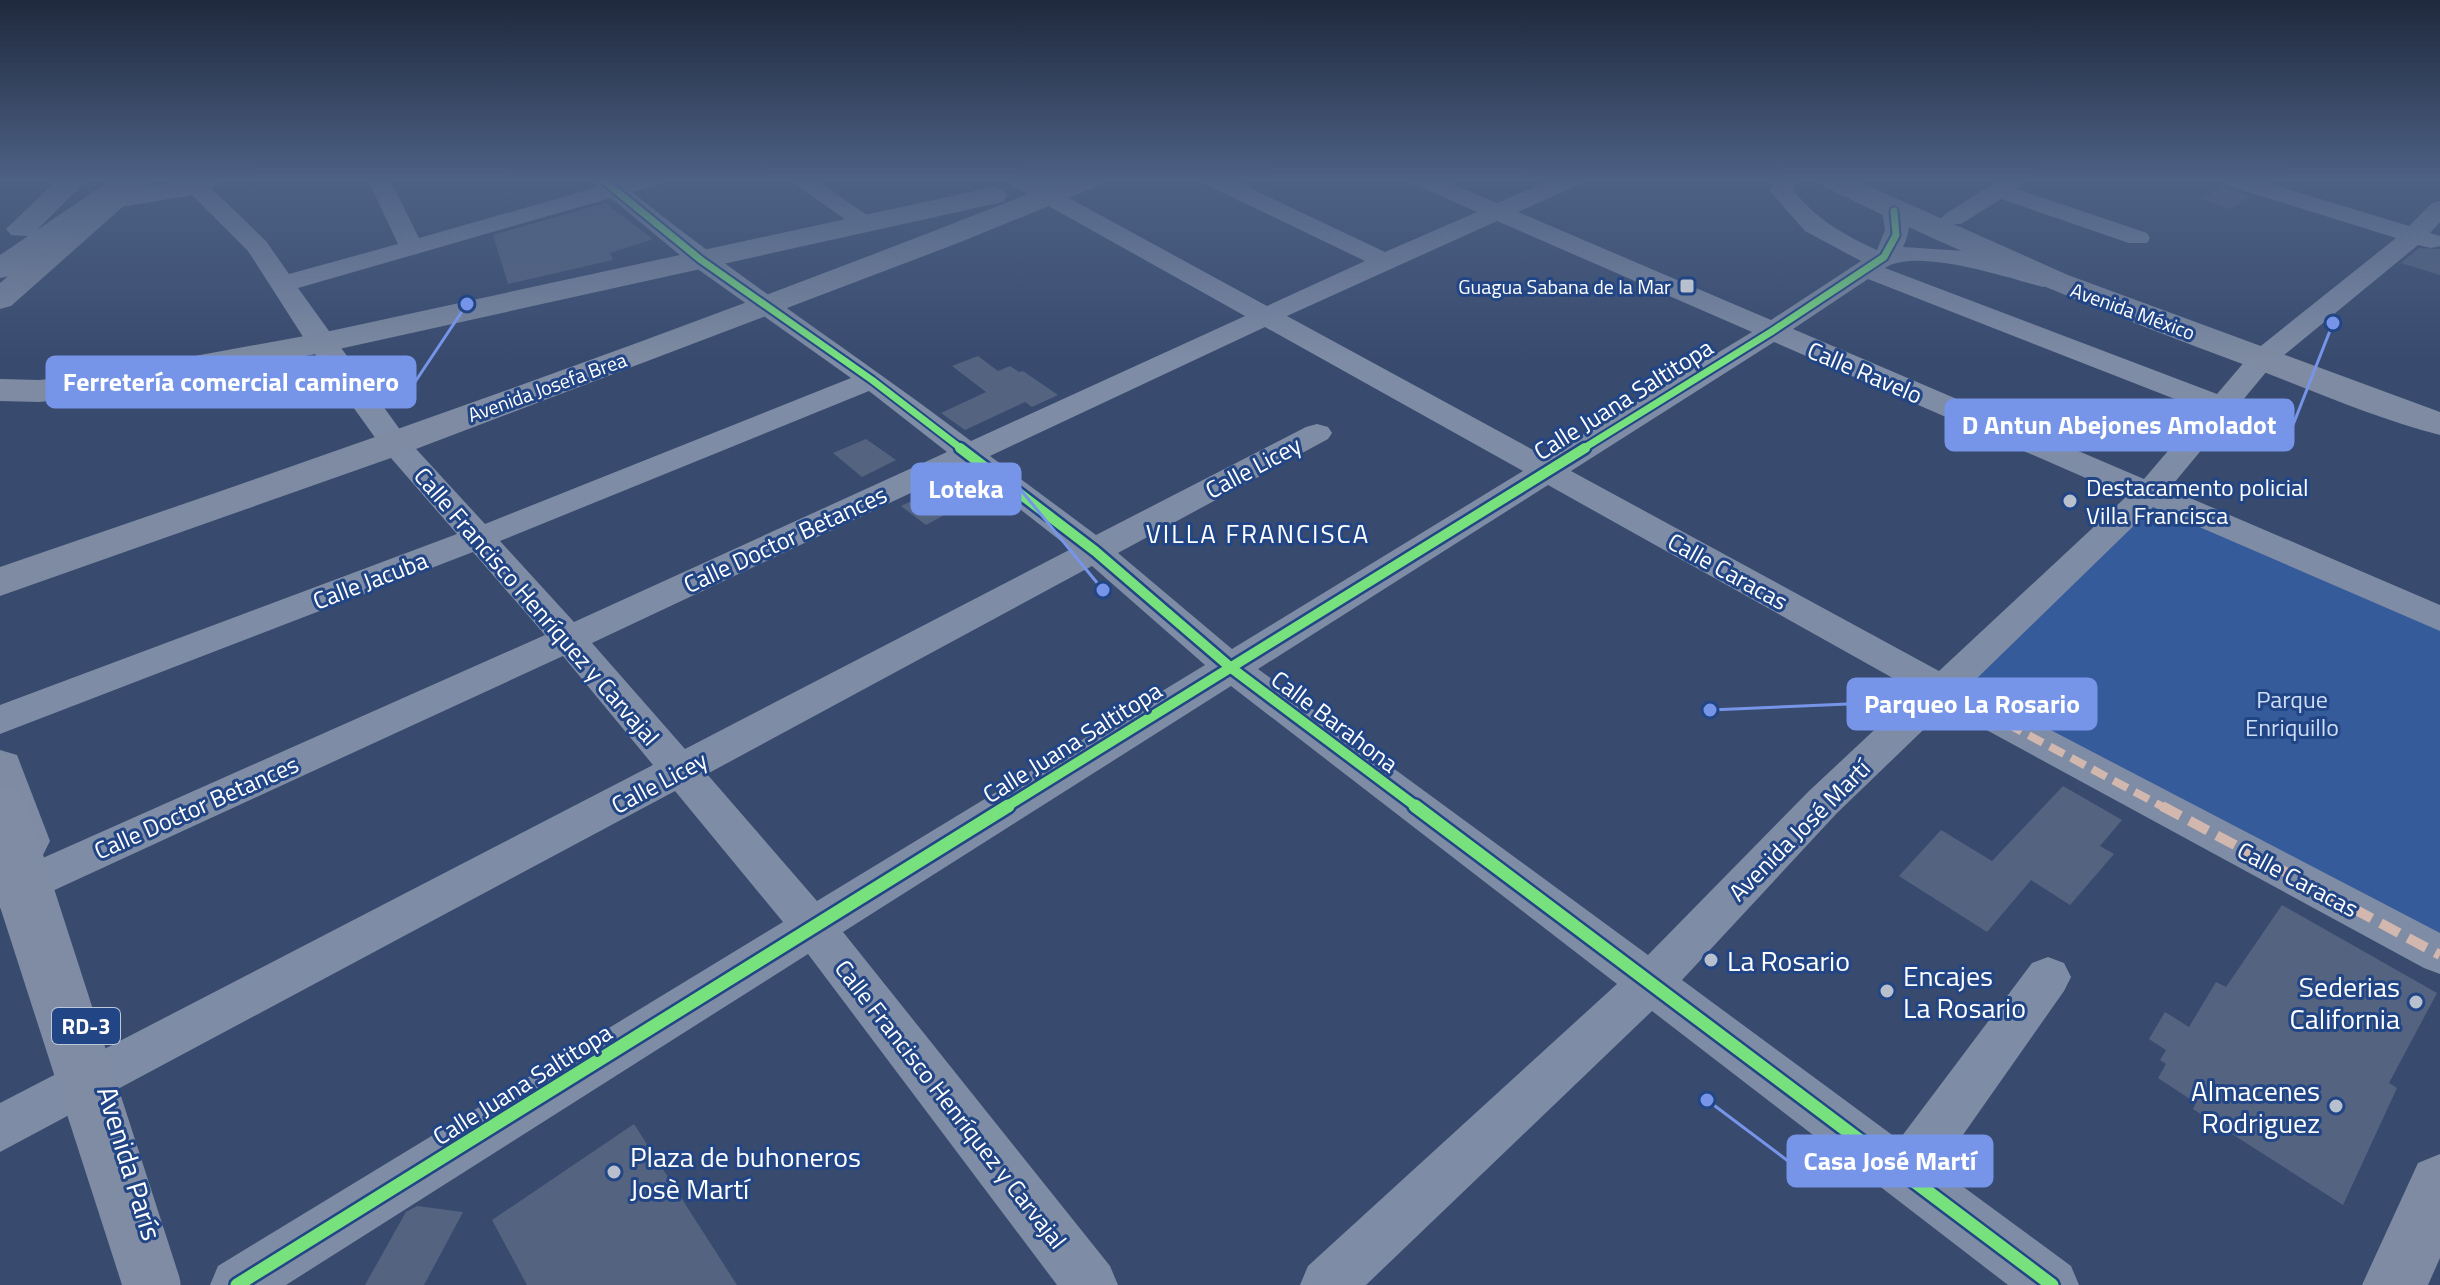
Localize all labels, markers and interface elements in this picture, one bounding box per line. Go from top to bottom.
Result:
place label: Guagua Sabana de la Mar [1458,271,1671,302]
street label: Avenida México [2066,274,2200,348]
marker: Guagua Sabana de la Mar [1678,277,1696,295]
street label: Calle Juana Saltitopa [1526,329,1720,469]
street label: Calle Ravelo [1802,332,1928,412]
street label: Avenida Josefa Brea [463,344,631,430]
callout: Ferretería comercial caminero [47,357,415,407]
text: Ferretería comercial caminero [63,362,399,401]
callout: D Antun Abejones Amoladot [1946,400,2293,450]
text: D Antun Abejones Amoladot [1962,405,2276,444]
street label: Calle Licey [1199,426,1308,507]
street label: Calle Francisco Henríquez y Carvajal [406,459,668,753]
callout: Loteka [912,464,1020,514]
text: Loteka [928,469,1004,508]
place label: Destacamento policial Villa Francisca [2086,469,2308,533]
street label: Calle Doctor Betances [677,476,893,602]
marker: Destacamento policial Villa Francisca [2061,492,2079,510]
district label: VILLA FRANCISCA [1146,514,1370,553]
street label: Calle Caracas [1661,523,1795,619]
street label: Calle Jacuba [307,542,433,618]
street label: Calle Barahona [1264,661,1406,781]
street label: Calle Juana Saltitopa [975,672,1169,812]
callout: Parqueo La Rosario [1848,679,2096,729]
park label: Parque Enriquillo [2245,681,2339,745]
text: Parqueo La Rosario [1864,684,2080,723]
street label: Calle Licey [605,741,714,822]
street label: Calle Doctor Betances [88,746,304,868]
street label: Avenida José Martí [1720,750,1879,909]
street label: Calle Caracas [2231,832,2365,926]
place label: La Rosario [1727,939,1850,982]
marker: La Rosario [1702,951,1720,969]
street label: Calle Francisco Henríquez y Carvajal [826,952,1076,1256]
place label: Encajes La Rosario [1903,954,2026,1029]
place label: Sederias California [2289,965,2400,1040]
marker: Encajes La Rosario [1878,982,1896,1000]
marker: Sederias California [2407,993,2425,1011]
road number: RD-3 [52,1008,120,1044]
street label: Calle Juana Saltitopa [425,1014,619,1154]
place label: Almacenes Rodriguez [2191,1069,2320,1144]
street label: Avenida París [86,1081,174,1245]
marker: Almacenes Rodriguez [2327,1097,2345,1115]
place label: Plaza de buhoneros Josè Martí [630,1135,861,1210]
callout: Casa José Martí [1788,1136,1992,1186]
text: Casa José Martí [1804,1141,1979,1180]
marker: Plaza de buhoneros Josè Martí [605,1163,623,1181]

